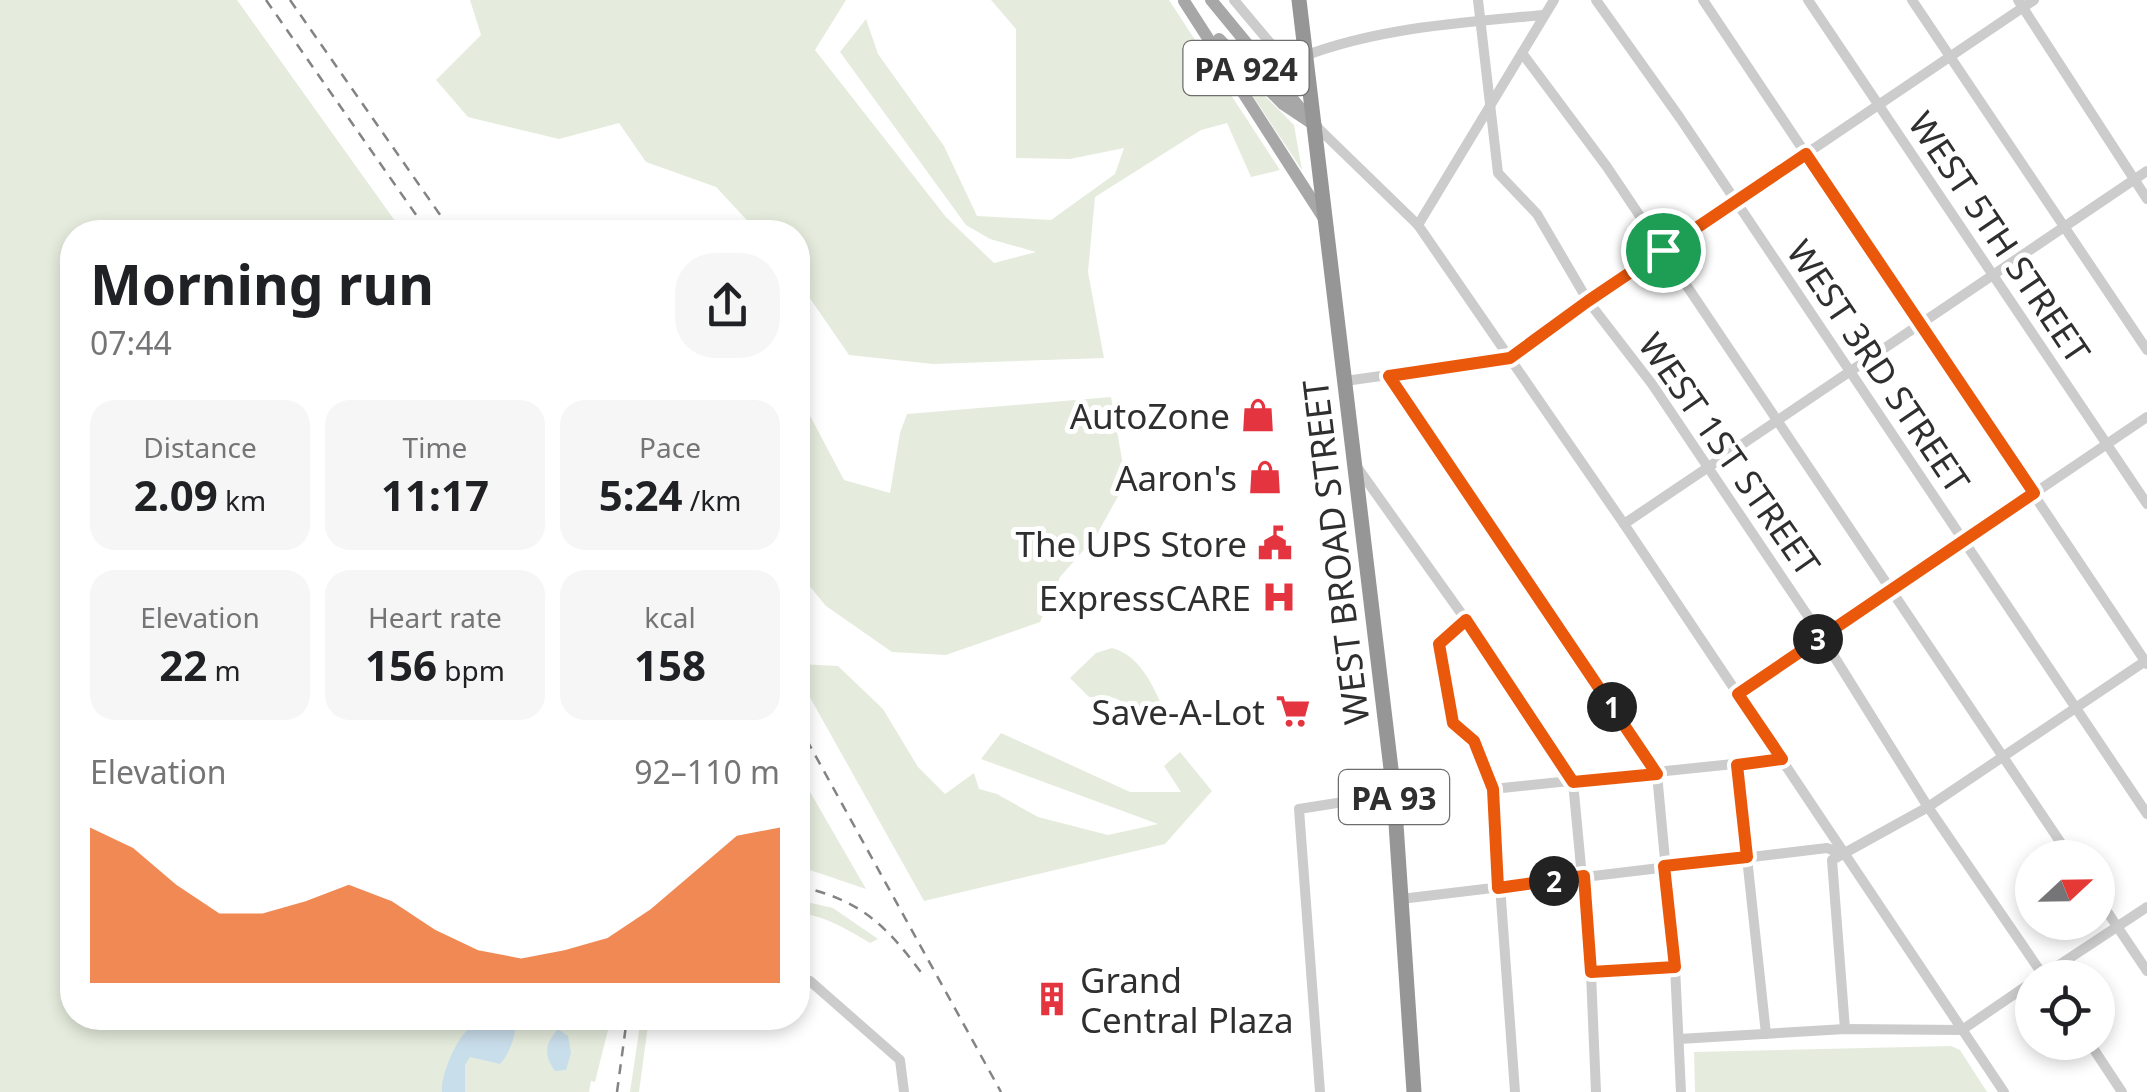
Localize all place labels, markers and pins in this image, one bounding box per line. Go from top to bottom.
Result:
pin [1621,208,1706,293]
place label: AutoZone [1070,392,1230,439]
shop icon: AutoZone [1239,396,1277,434]
place label: Aaron's [1115,454,1237,501]
shop icon: Aaron's [1246,458,1284,496]
place label: The UPS Store [1015,520,1247,567]
public building icon: The UPS Store [1256,524,1294,562]
place label: ExpressCARE [1039,574,1251,621]
hospital icon: ExpressCARE [1260,578,1298,616]
pin: 3 [1793,614,1843,664]
pin: 1 [1587,682,1637,732]
place label: Save-A-Lot [1092,688,1265,735]
supermarket icon: Save-A-Lot [1274,692,1312,730]
pin: 2 [1529,856,1579,906]
place label: Grand Central Plaza [1080,956,1294,1043]
building icon: Grand Central Plaza [1033,980,1071,1018]

